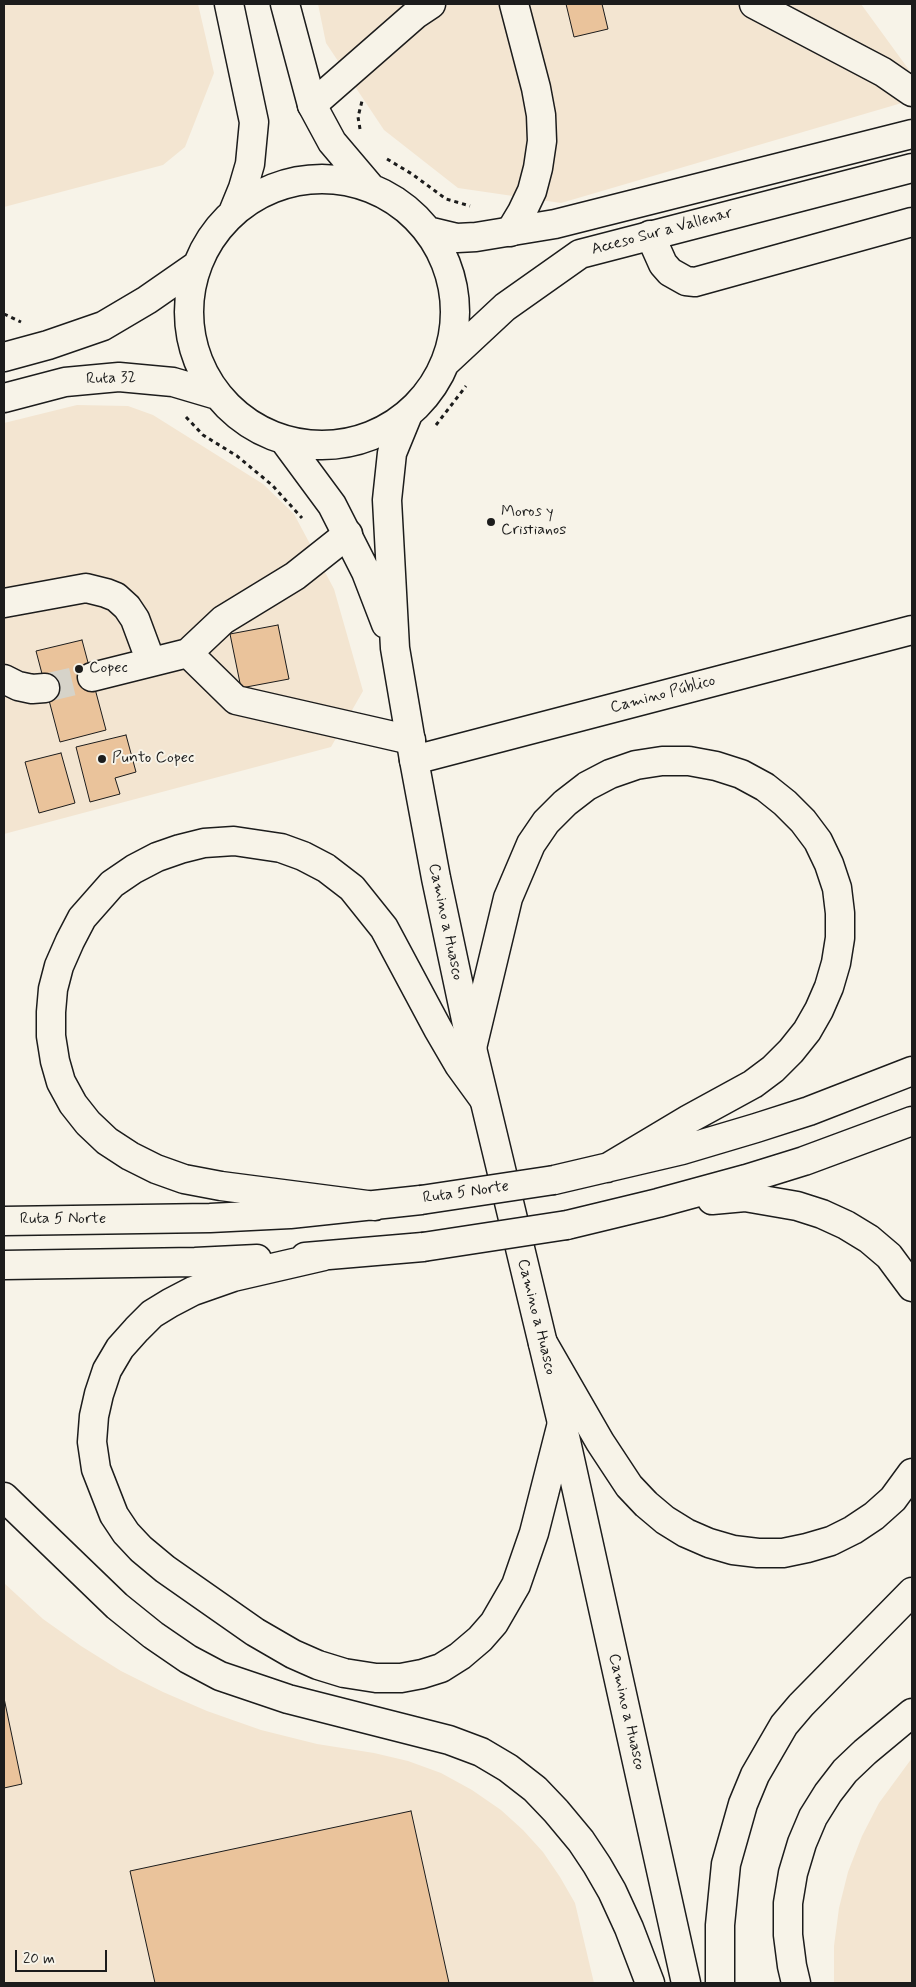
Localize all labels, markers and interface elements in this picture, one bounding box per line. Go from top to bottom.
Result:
street label: Acceso Sur a Vallenar [589,204,735,260]
street label: Ruta 32 [86,369,136,389]
place label: Moros y Cristianos [501,503,566,541]
marker: Moros y Cristianos [485,516,497,528]
place label: Copec [89,659,128,679]
marker: Copec [73,663,85,675]
street label: Camino Público [608,672,718,718]
place label: Punto Copec [112,749,194,769]
marker: Punto Copec [96,753,108,765]
street label: Camino a Huasco [423,862,467,982]
street label: Ruta 5 Norte [422,1177,510,1209]
street label: Ruta 5 Norte [20,1210,106,1230]
street label: Camino a Huasco [512,1257,560,1377]
street label: Camino a Huasco [603,1652,649,1772]
scale bar [18,1940,110,1972]
text: 20 m [23,1949,55,1969]

